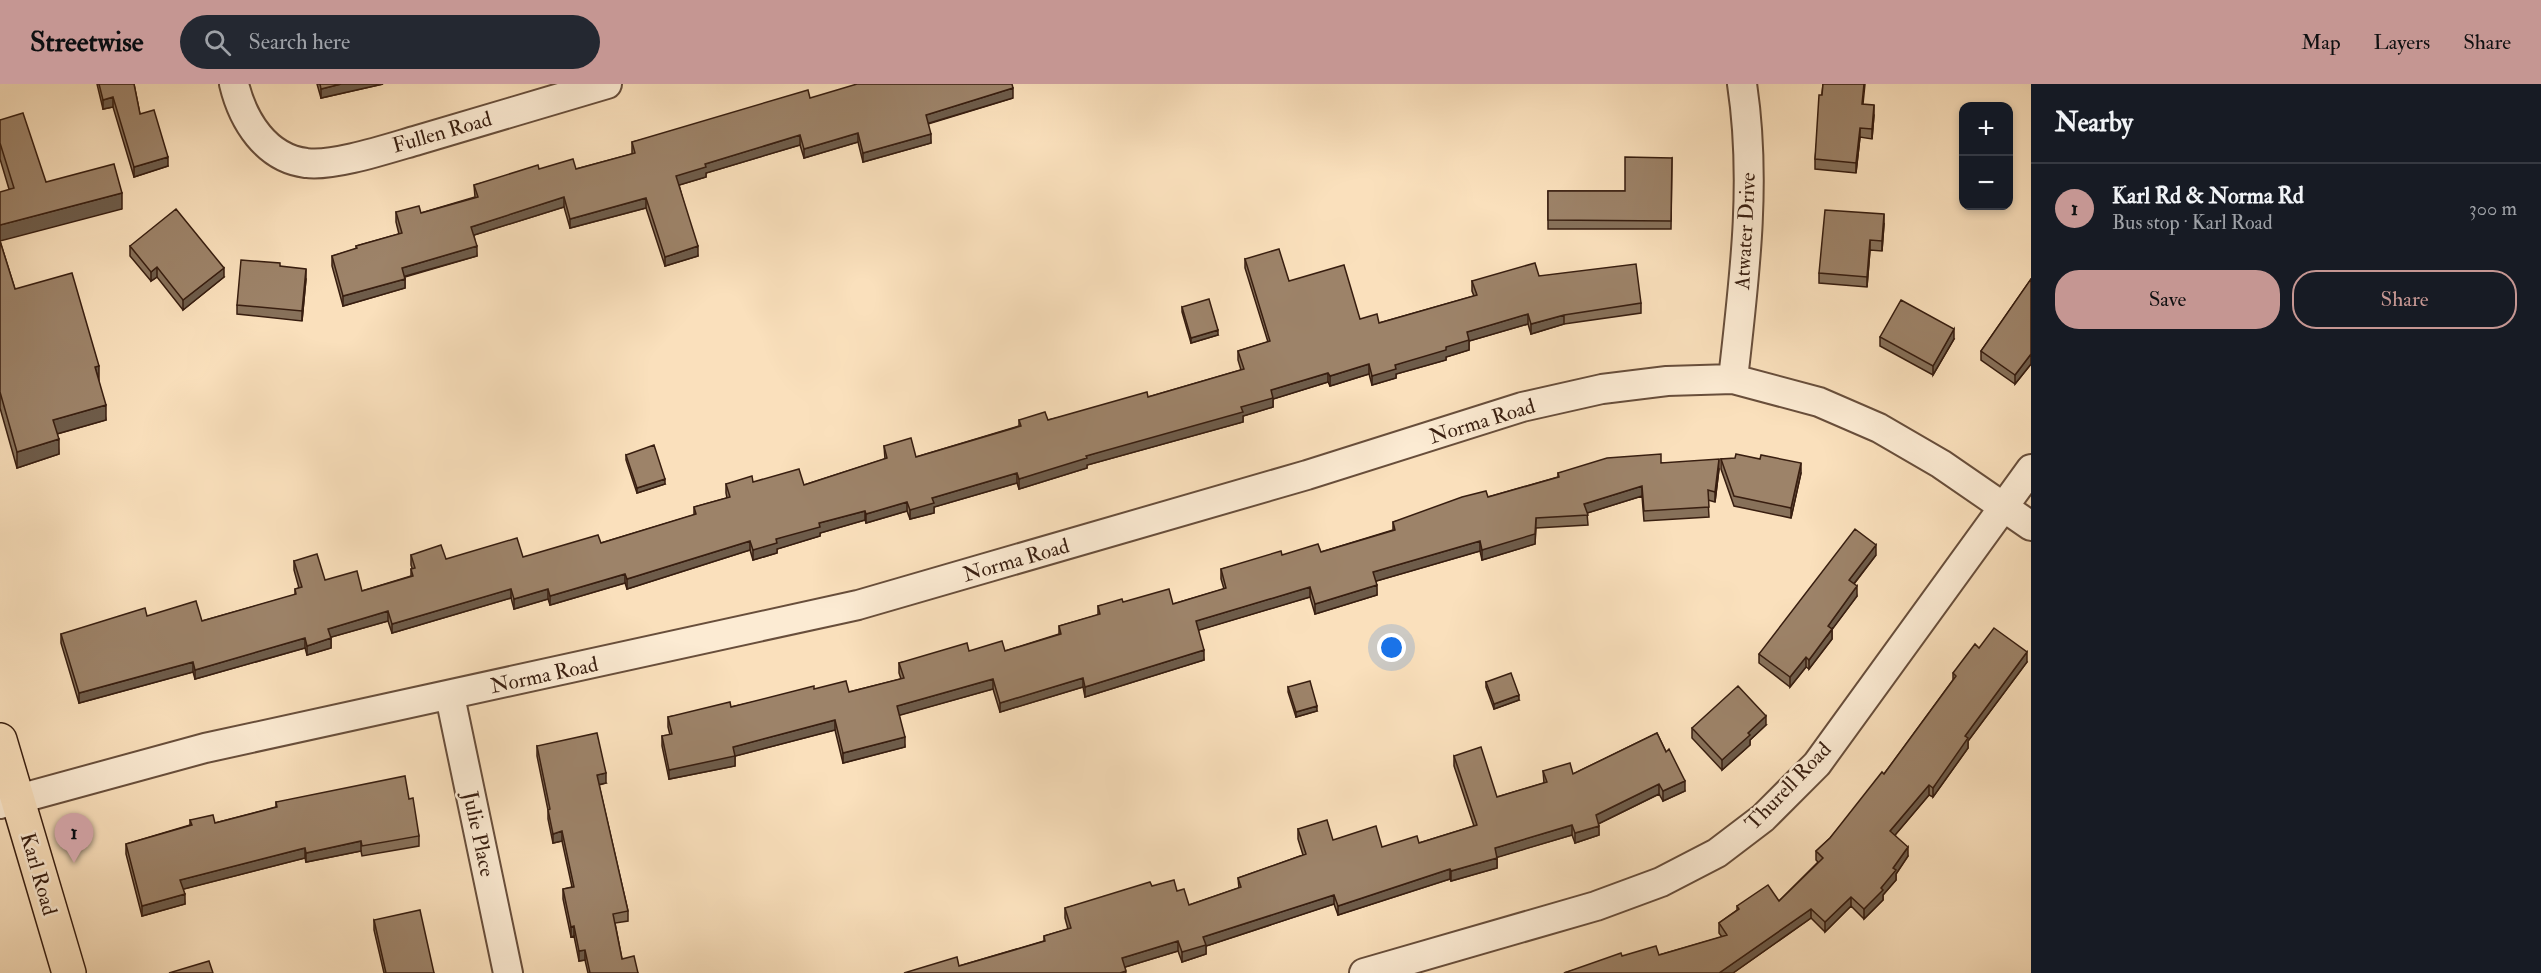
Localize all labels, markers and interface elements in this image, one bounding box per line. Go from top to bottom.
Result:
search box [180,15,600,69]
text: Streetwise [30,25,144,60]
icon: search [201,26,234,59]
text: Search here [249,28,350,56]
text: Map [2301,29,2341,56]
text: Layers [2374,29,2430,56]
text: Share [2463,29,2511,56]
map controls [1959,102,2013,210]
button: + [1959,102,2013,156]
street label: Fullen Road [389,105,496,160]
text: Nearby [2055,107,2133,139]
button: − [1959,156,2013,210]
street label: Atwater Drive [1729,171,1762,291]
text: Karl Rd & Norma Rd [2112,182,2304,210]
text: 1 [2071,196,2078,221]
text: 300 m [2469,196,2517,221]
text: Bus stop · Karl Road [2112,210,2273,235]
button: Save [2055,270,2280,329]
button: Share [2292,270,2517,329]
street label: Norma Road [1426,392,1539,450]
street label: Norma Road [960,532,1073,589]
your location [1377,633,1406,662]
street label: Norma Road [488,651,601,700]
street label: Thurell Road [1739,736,1838,836]
street label: Julie Place [456,788,501,879]
pin: 1 [54,814,94,863]
street label: Karl Road [14,830,63,919]

